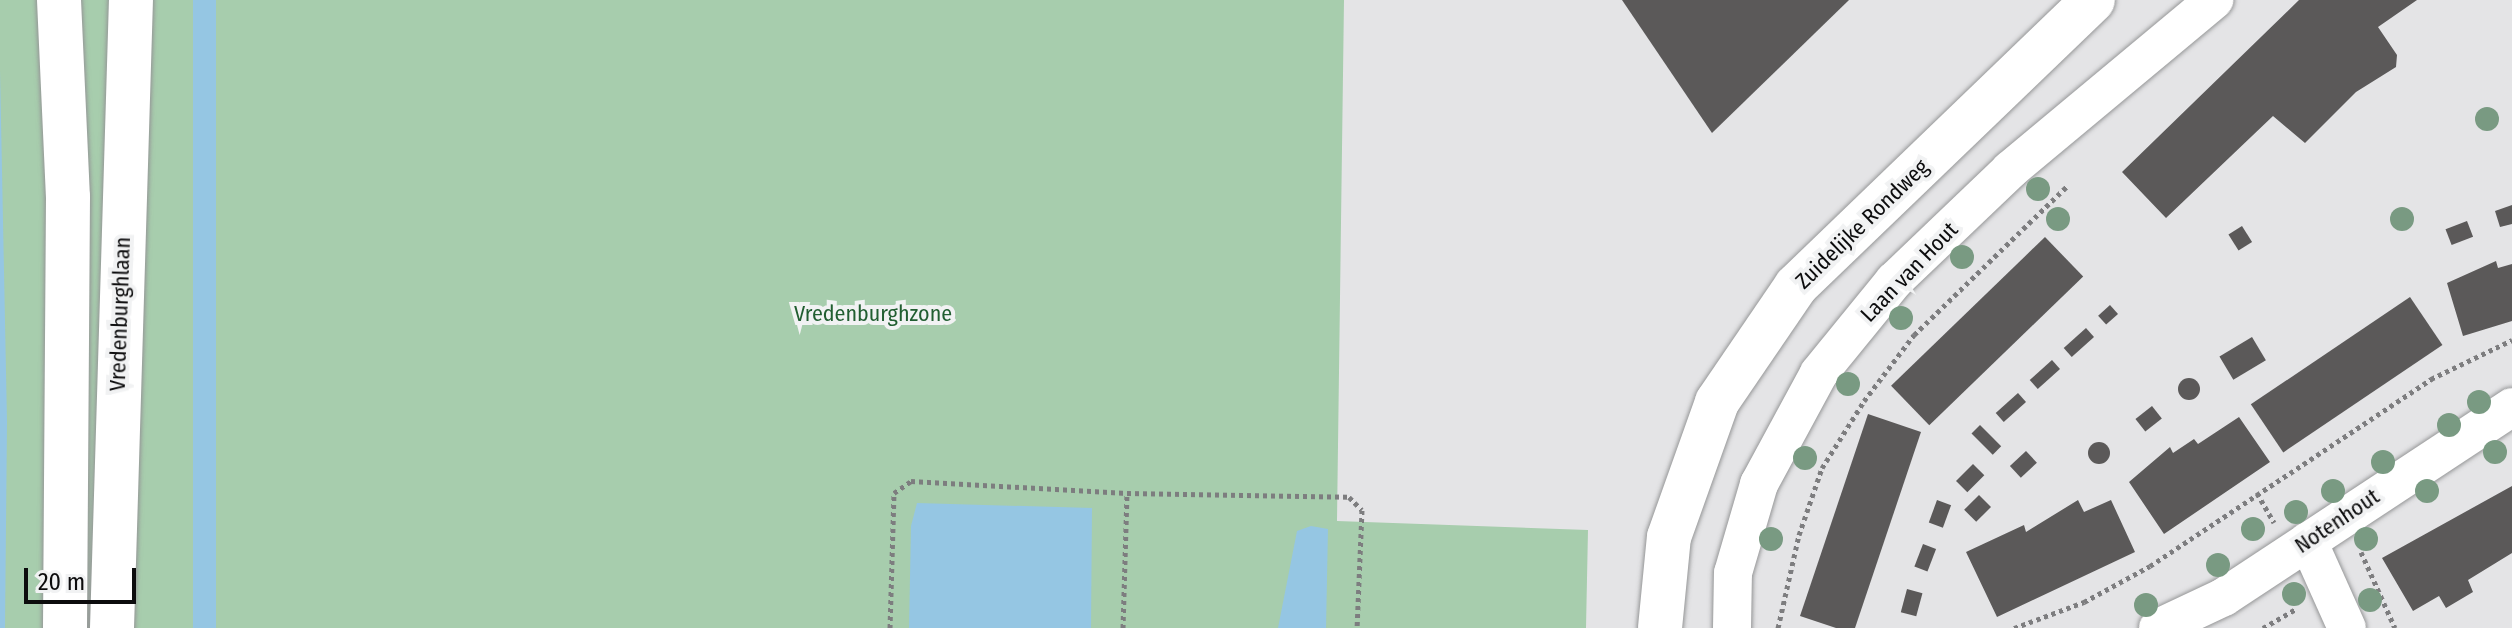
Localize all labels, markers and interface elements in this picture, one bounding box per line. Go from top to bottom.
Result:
street label: Zuidelijke Rondweg [1790,154,1934,294]
street label: Laan van Hout [1855,217,1963,327]
street label: Vredenburghlaan [104,236,136,392]
park label: Vredenburghzone [794,301,952,327]
street label: Notenhout [2290,483,2384,559]
scale bar [28,552,140,602]
text: 20 m [38,568,85,596]

